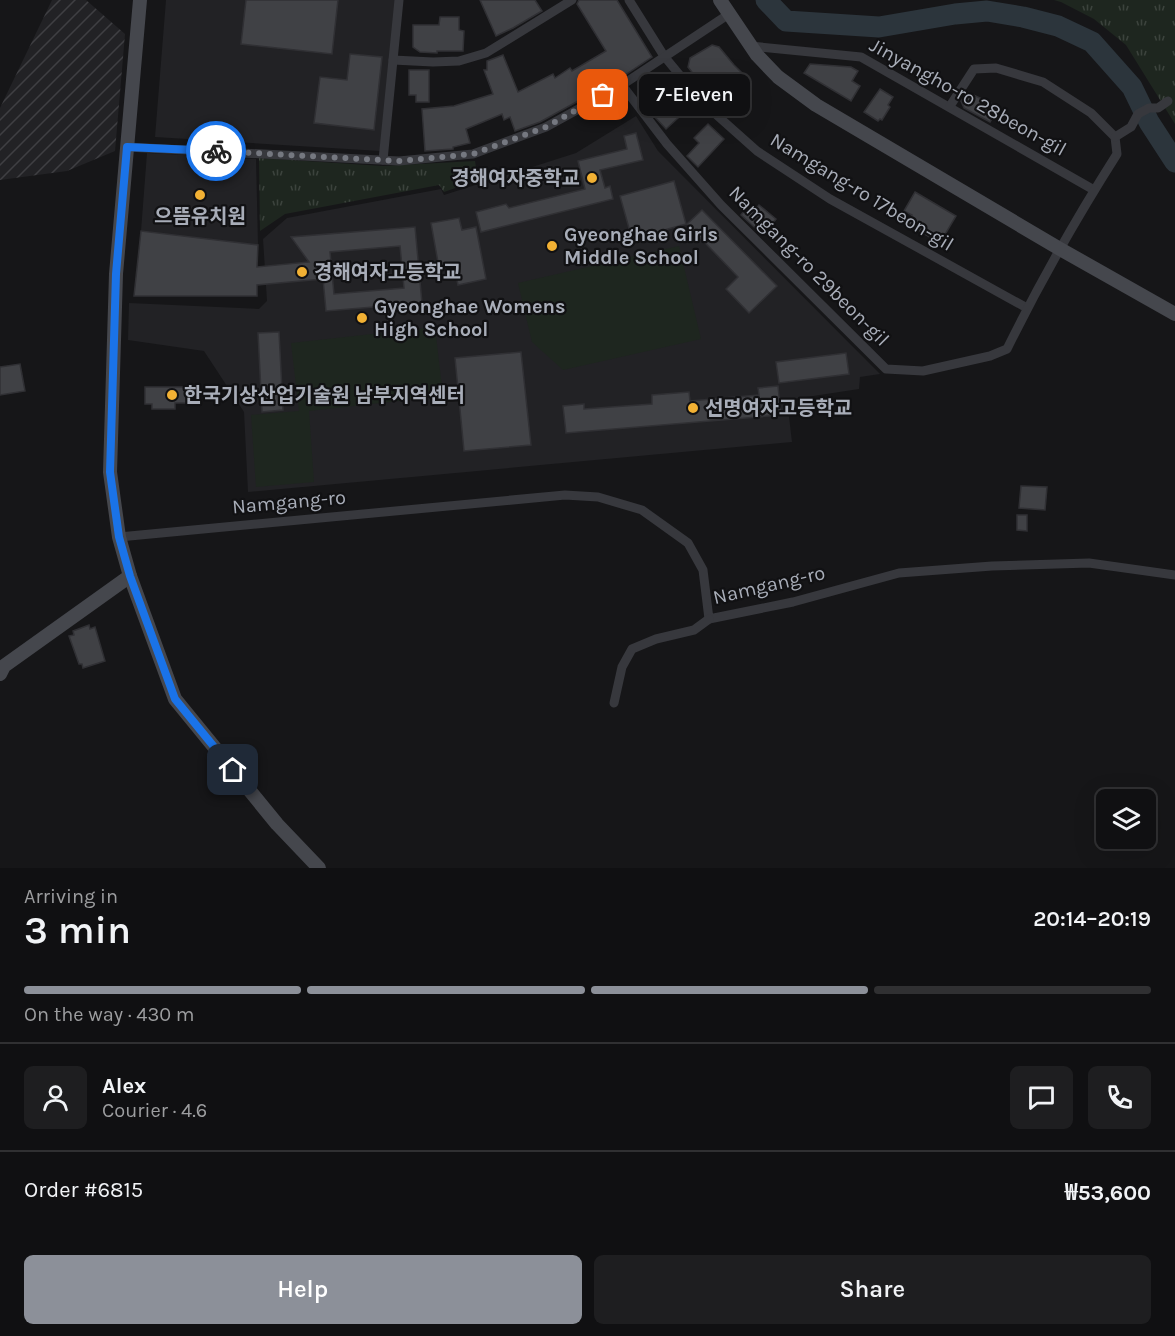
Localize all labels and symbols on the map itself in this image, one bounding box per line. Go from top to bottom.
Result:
street label: Jinyangho-ro 28beon-gil [866,33,1070,161]
pin [577,69,628,120]
callout: 7-Eleven [639,74,750,116]
courier [186,121,246,181]
street label: Namgang-ro 17beon-gil [766,128,958,256]
place label: 경해여자중학교 [451,167,580,190]
marker: 경해여자중학교 [585,171,599,185]
street label: Namgang-ro 29beon-gil [724,181,894,351]
marker: 으뜸유치원 [193,188,207,202]
place label: 으뜸유치원 [154,205,246,228]
place label: Gyeonghae Girls Middle School [564,223,718,269]
marker: Gyeonghae Girls Middle School [545,239,559,253]
place label: 경해여자고등학교 [314,261,461,284]
marker: 경해여자고등학교 [295,265,309,279]
place label: Gyeonghae Womens High School [374,295,566,341]
marker: Gyeonghae Womens High School [355,311,369,325]
place label: 한국기상산업기술원 남부지역센터 [184,384,465,407]
marker: 한국기상산업기술원 남부지역센터 [165,388,179,402]
place label: 선명여자고등학교 [705,397,852,420]
marker: 선명여자고등학교 [686,401,700,415]
street label: Namgang-ro [231,486,347,518]
street label: Namgang-ro [711,561,827,609]
pin [207,744,258,795]

